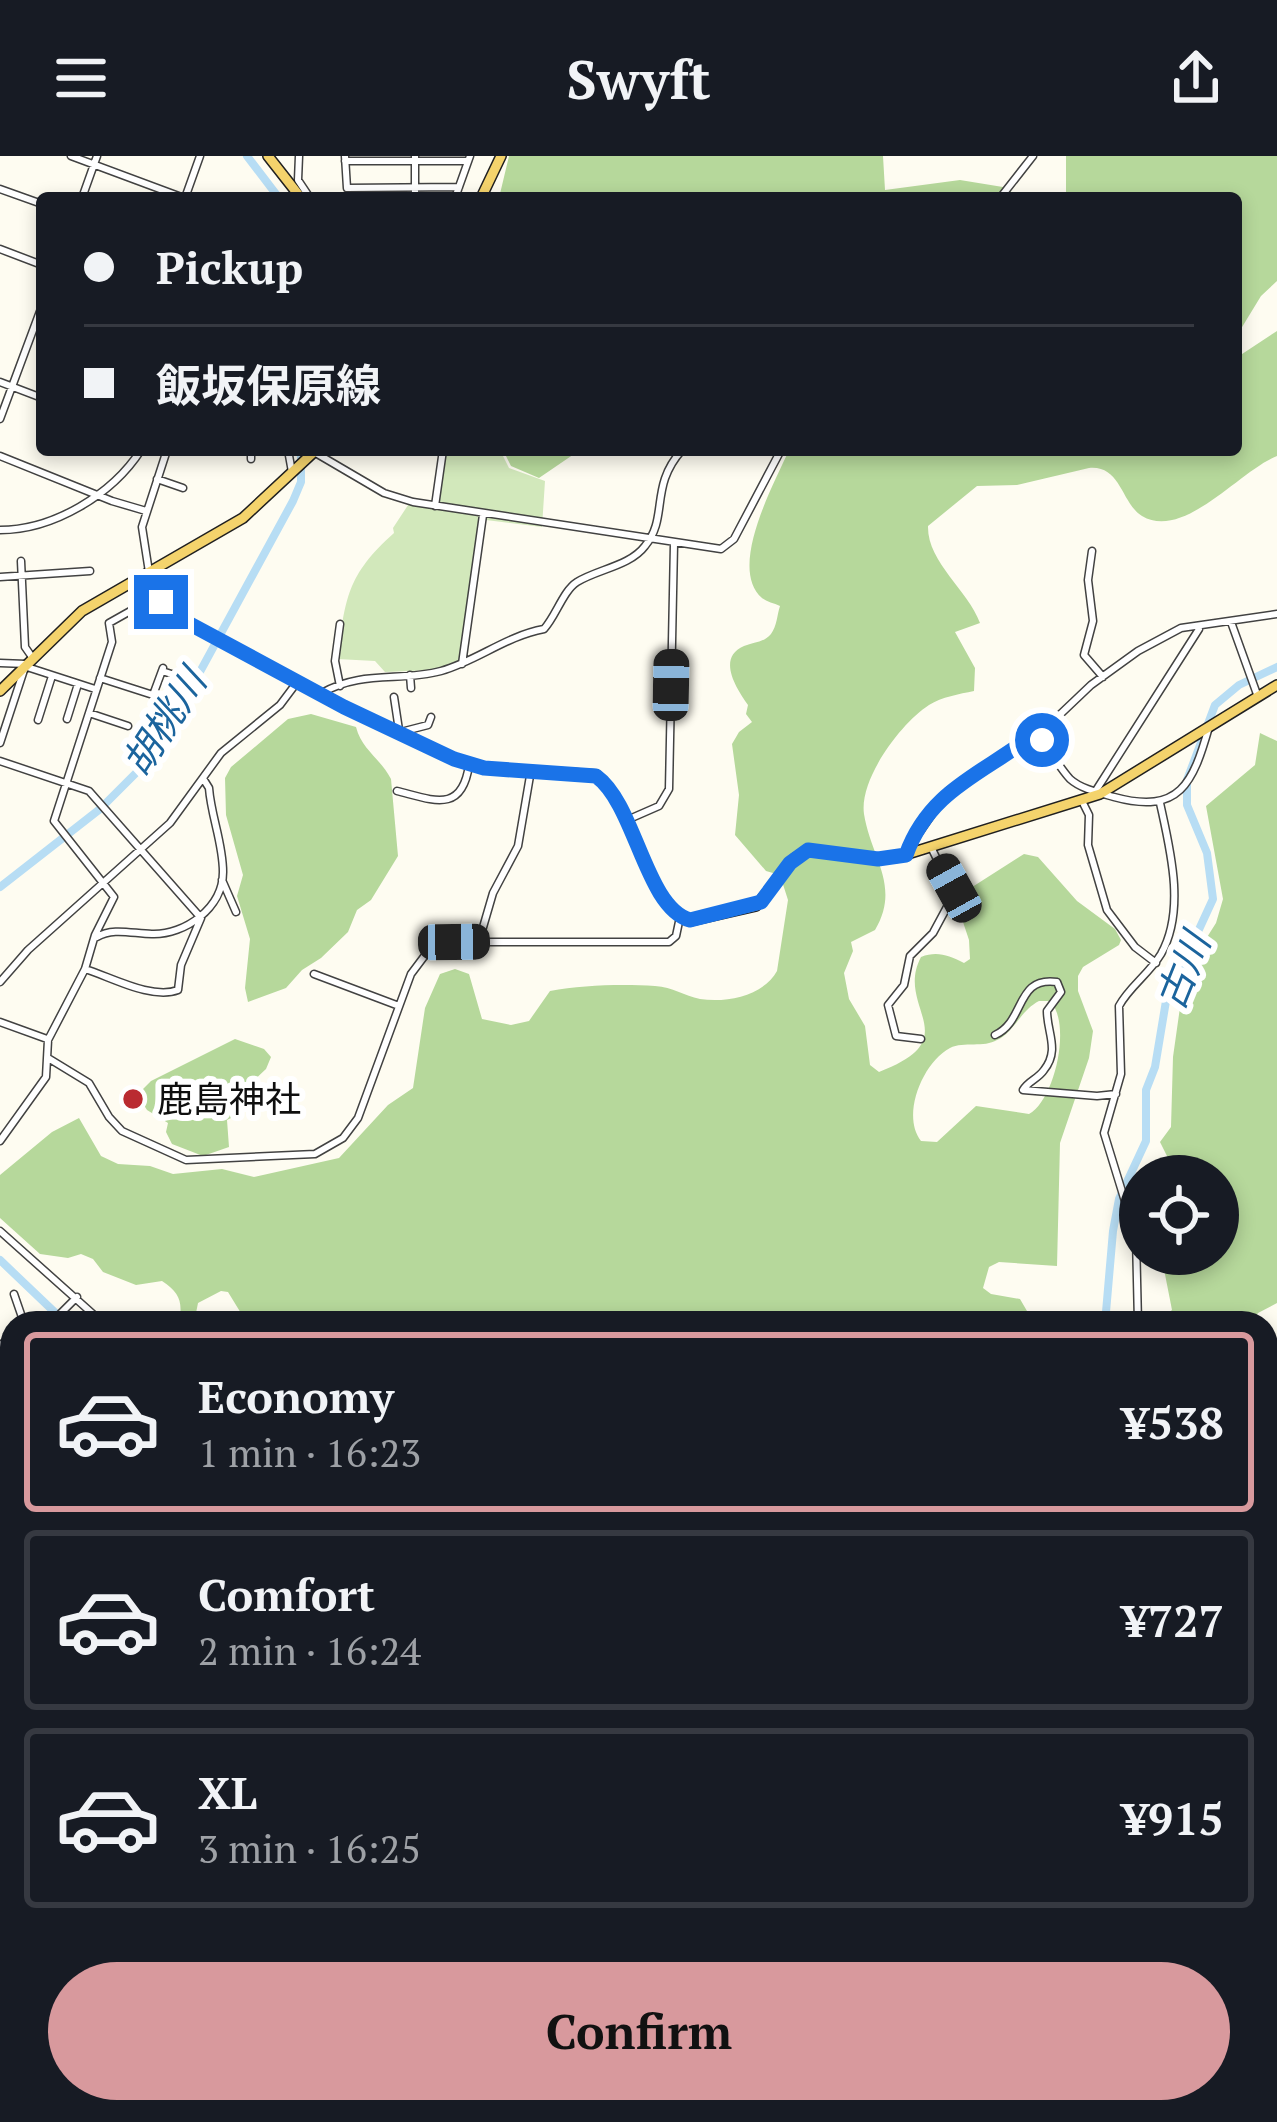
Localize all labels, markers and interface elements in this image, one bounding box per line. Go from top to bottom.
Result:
text: Swyft [567,43,710,114]
icon: menu [48,45,114,111]
icon: share [1163,45,1229,111]
text: Pickup [156,237,303,297]
text: 飯坂保原線 [156,355,381,415]
route end [134,575,188,629]
car [652,649,690,721]
water label: 胡桃川 [109,655,219,785]
route start [1015,713,1069,767]
car [921,848,987,928]
water label: 古川 [1143,921,1222,1017]
car [418,923,490,961]
place label: 鹿島神社 [157,1075,301,1122]
marker: 鹿島神社 [120,1086,146,1112]
map controls [1119,1155,1239,1275]
button: locate [1119,1155,1239,1275]
text: Economy [198,1366,394,1426]
icon: car [54,1368,162,1476]
text: ¥538 [1122,1392,1224,1452]
text: 1 min · 16:23 [198,1426,421,1478]
text: Comfort [198,1564,375,1624]
icon: car [54,1566,162,1674]
text: ¥727 [1122,1590,1224,1650]
text: 2 min · 16:24 [198,1624,421,1676]
text: XL [198,1762,257,1822]
icon: car [54,1764,162,1872]
text: ¥915 [1122,1788,1224,1848]
text: 3 min · 16:25 [198,1822,421,1874]
button: Confirm [48,1962,1230,2100]

